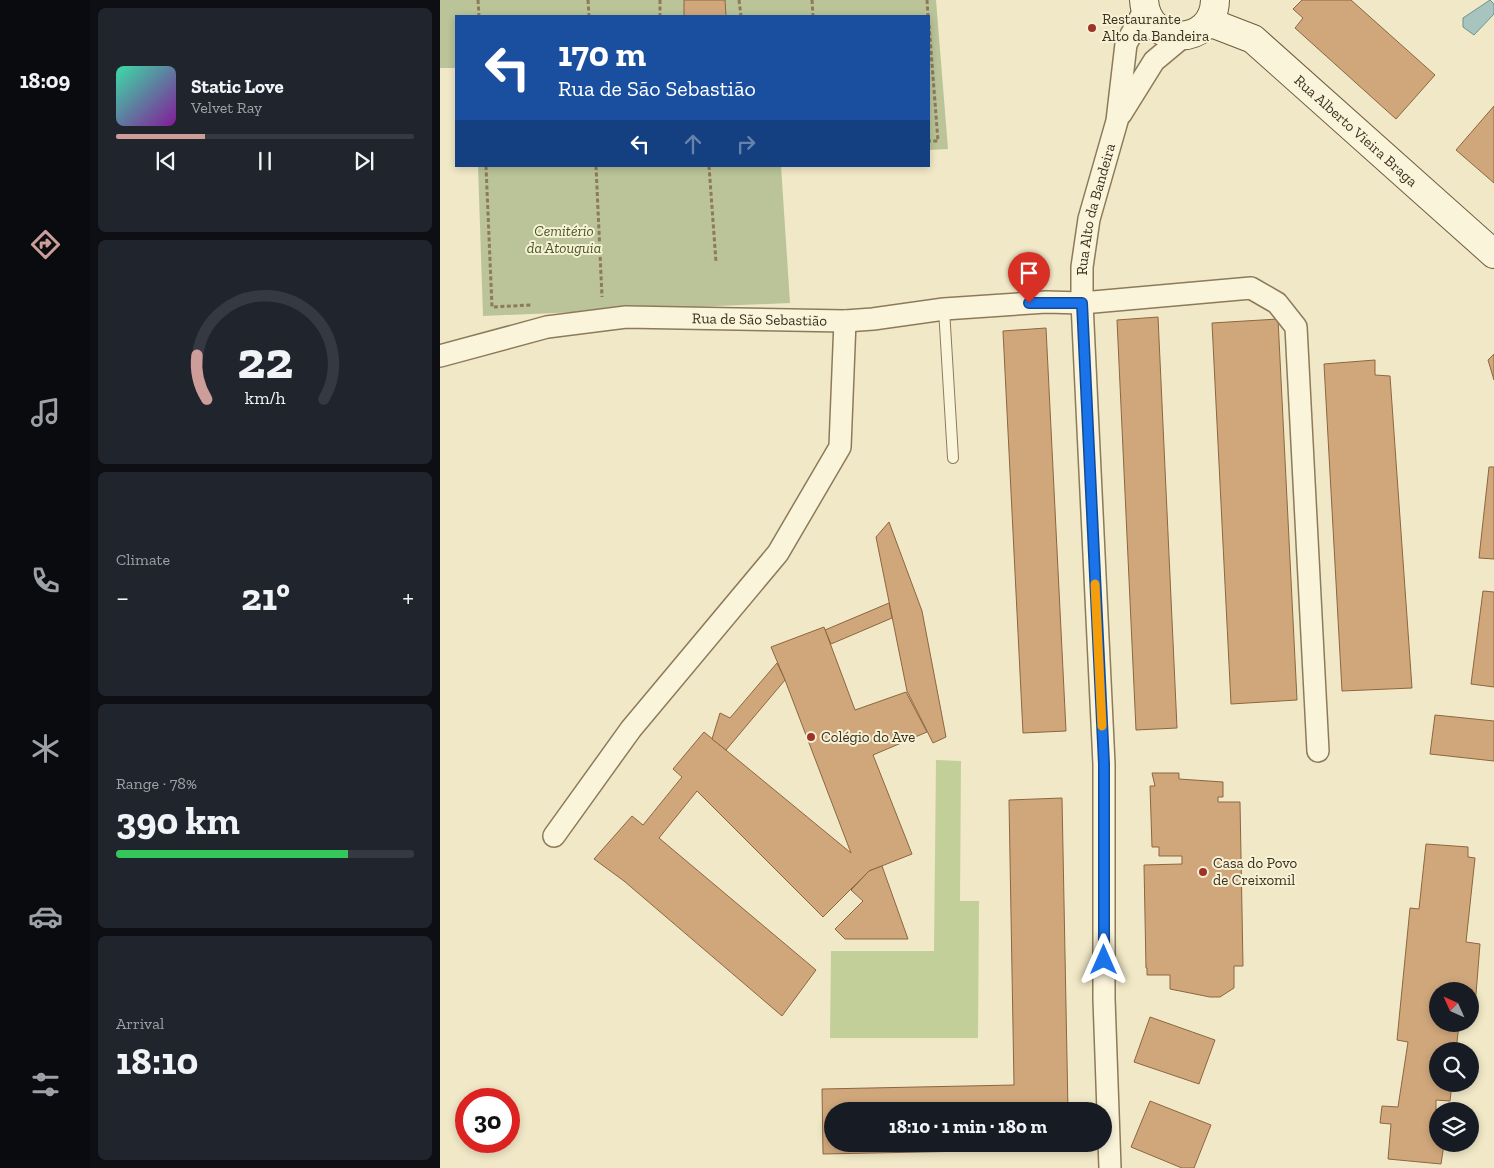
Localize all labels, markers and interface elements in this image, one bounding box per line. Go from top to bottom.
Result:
place label: Restaurante Alto da Bandeira [1102,10,1209,45]
marker: Restaurante Alto da Bandeira [1086,22,1098,34]
text: 170 m [558,33,646,75]
icon: left [475,35,540,100]
text: 18:09 [20,67,70,94]
street label: Rua Alberto Vieira Braga [1290,71,1421,190]
text: Static Love [191,75,284,98]
text: Rua de São Sebastião [558,75,756,102]
text: Velvet Ray [191,98,262,117]
icon: left [626,130,654,158]
icon: ahead [679,130,707,158]
icon: right [732,130,760,158]
street label: Rua Alto da Bandeira [1073,141,1119,275]
icon: previous [152,147,180,175]
icon: pause [251,147,279,175]
icon: next [350,147,378,175]
park label: Cemitério da Atouguia [527,222,601,257]
icon: directions [28,227,63,262]
pin [1008,252,1050,303]
icon: arrive [1015,259,1043,287]
street label: Rua de São Sebastião [692,309,827,330]
text: 22 [237,329,293,391]
text: km/h [245,387,285,409]
icon: music [28,395,63,430]
text: Climate [116,550,170,569]
icon: phone [28,563,63,598]
text: 21° [241,574,290,620]
text: − [116,581,129,614]
text: + [402,581,414,614]
place label: Colégio do Ave [821,728,915,746]
icon: climate [28,731,63,766]
marker: Colégio do Ave [805,731,817,743]
text: Range · 78% [116,774,197,793]
text: 390 km [116,798,240,844]
place label: Casa do Povo de Creixomil [1213,854,1298,889]
marker: Casa do Povo de Creixomil [1197,866,1209,878]
icon: car [28,899,63,934]
position arrow [1077,933,1129,985]
north arrow [1429,982,1479,1032]
map controls [1429,982,1479,1152]
text: Arrival [116,1014,164,1033]
text: 18:10 [116,1038,199,1084]
button: search [1429,1042,1479,1092]
icon: filters [28,1067,63,1102]
speed limit sign: 30 [455,1088,520,1153]
button: layers [1429,1102,1479,1152]
text: 18:10 · 1 min · 180 m [889,1115,1047,1138]

